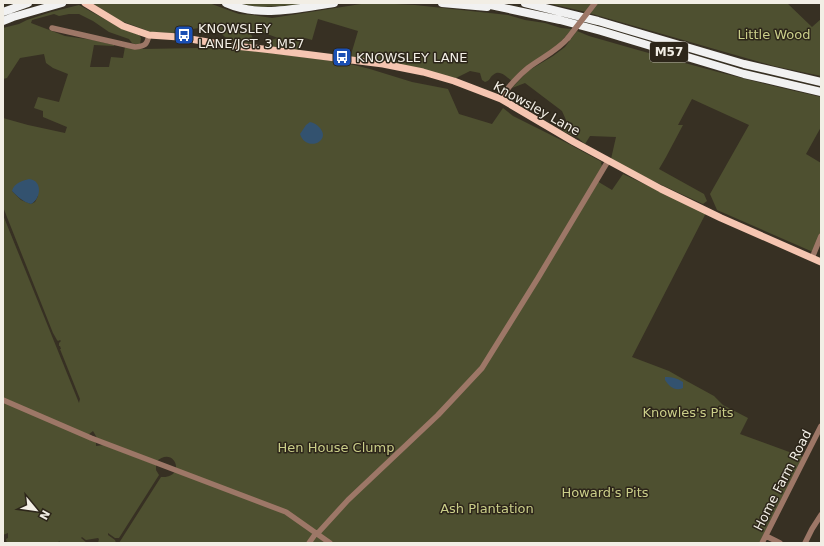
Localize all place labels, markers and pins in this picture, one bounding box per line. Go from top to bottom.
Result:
place label: KNOWSLEY LANE/JCT. 3 M57 [198,21,305,51]
bus stop icon: KNOWSLEY LANE/JCT. 3 M57 [173,24,195,46]
bus stop icon: KNOWSLEY LANE [331,46,353,68]
place label: KNOWSLEY LANE [356,50,468,65]

